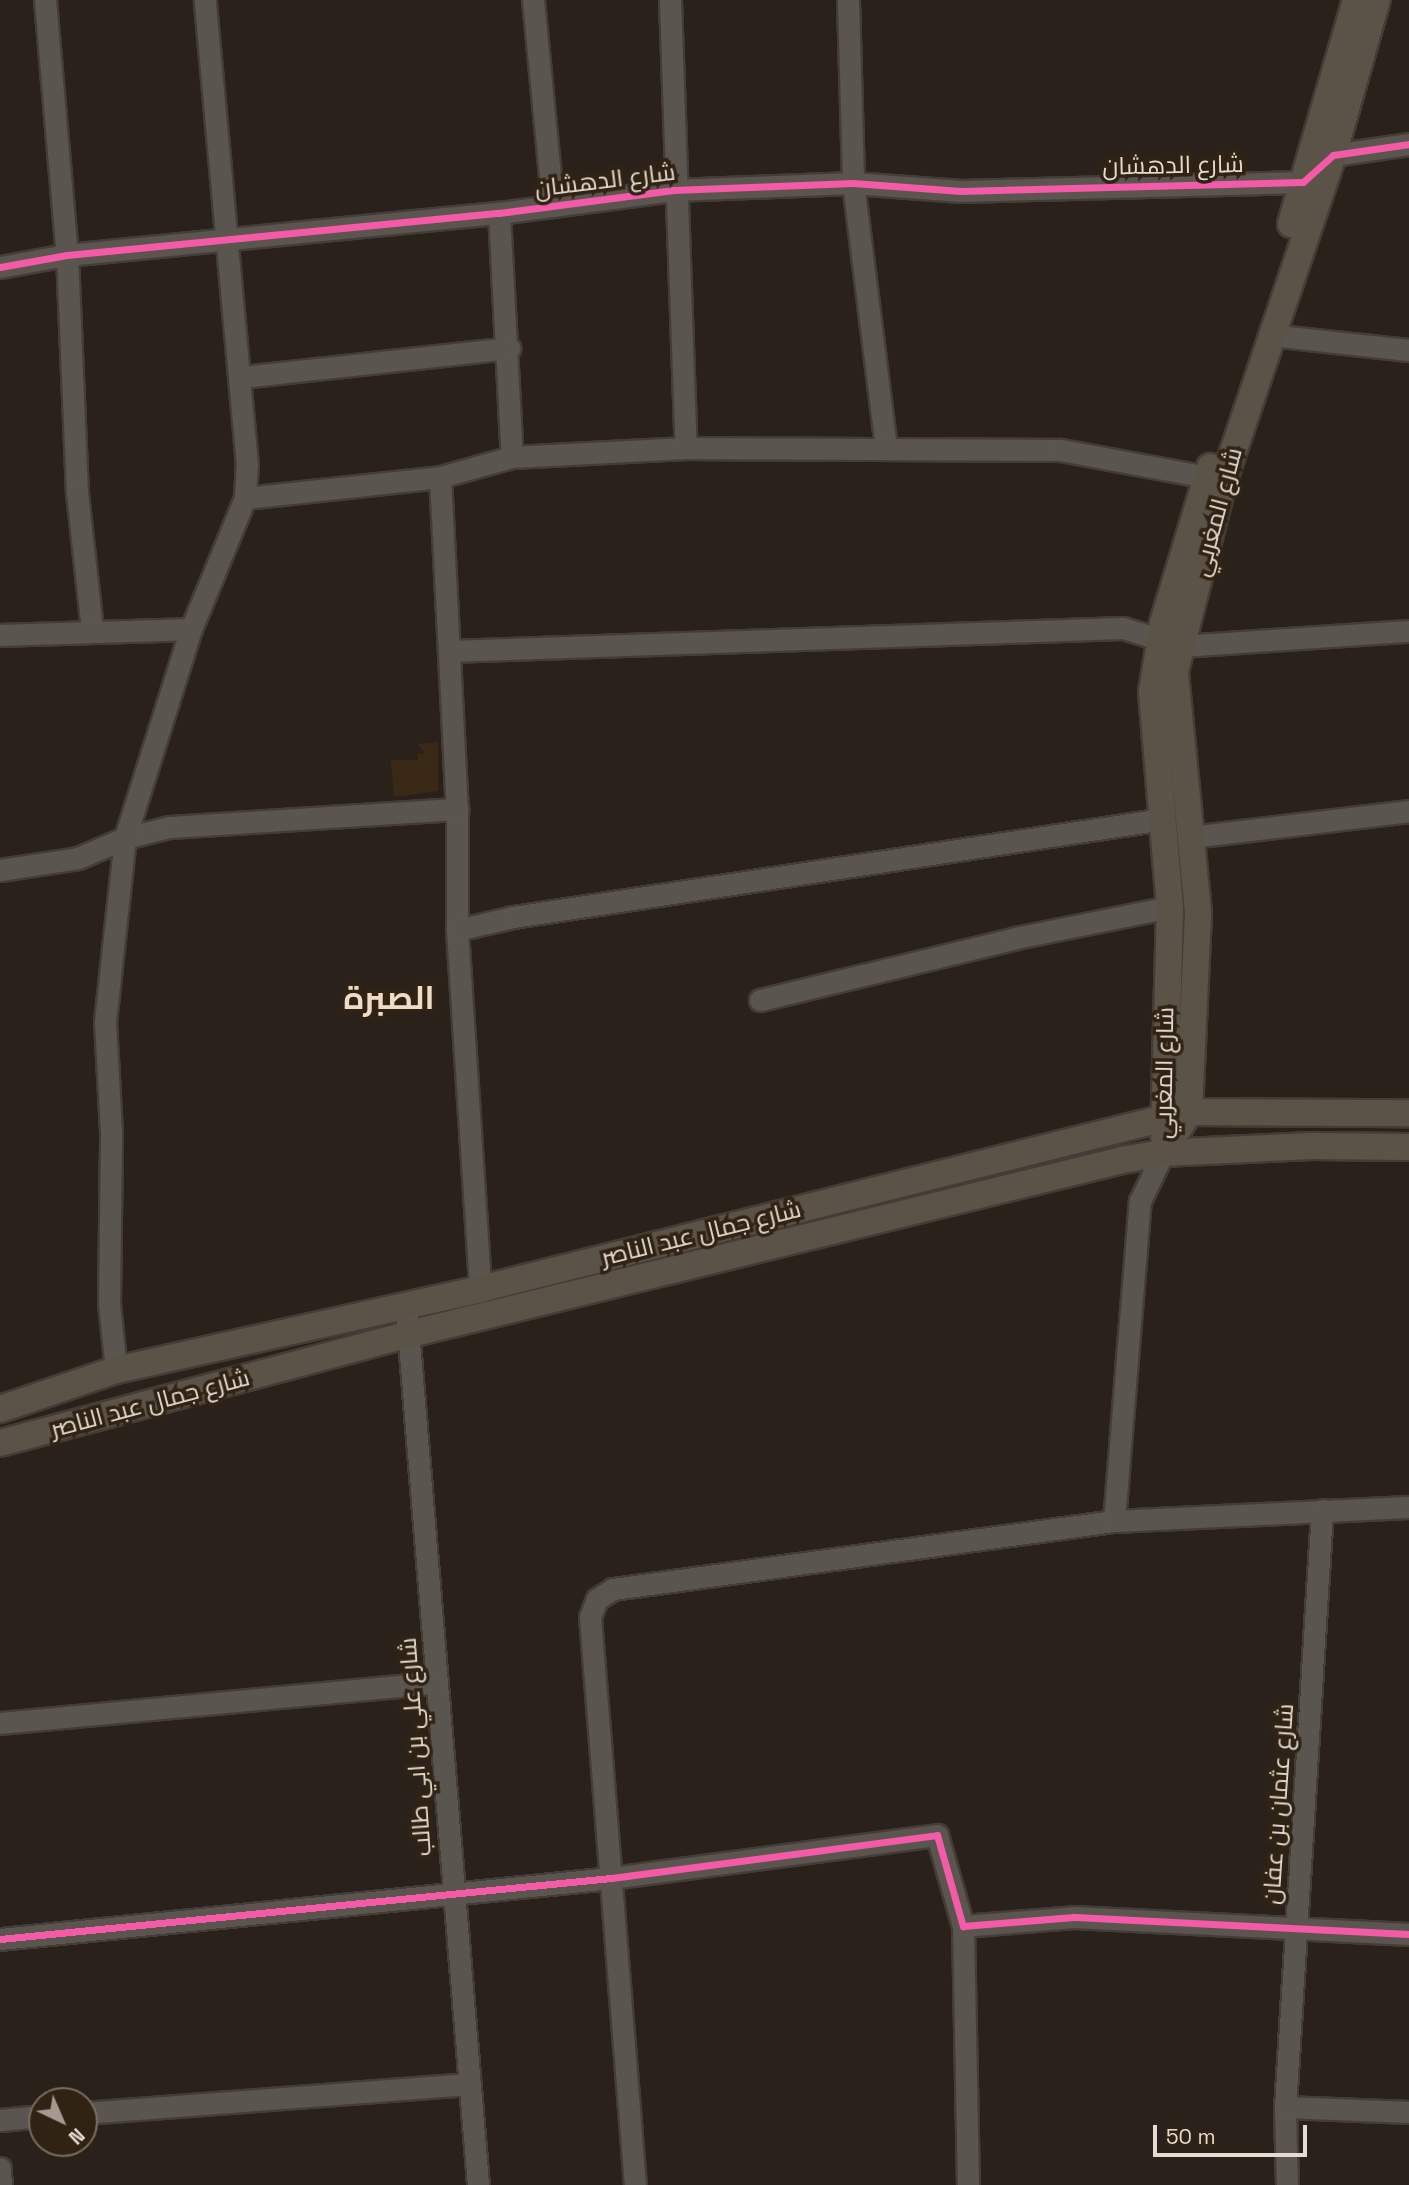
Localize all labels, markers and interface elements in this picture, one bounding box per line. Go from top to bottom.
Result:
street label: شارع الدهشان [1102,149,1244,181]
street label: شارع الدهشان [533,157,677,203]
street label: شارع المغربي [1186,445,1248,579]
district label: الصبرة [343,979,435,1017]
street label: شارع المغربي [1148,1007,1180,1139]
street label: شارع جمال عبد الناصر [598,1194,804,1272]
street label: شارع جمال عبد الناصر [47,1363,253,1443]
street label: شارع علي بن ابي طالب [393,1637,437,1857]
street label: شارع عثمان بن عفان [1257,1703,1299,1905]
north arrow [28,2087,98,2157]
scale bar [1157,2112,1311,2156]
text: N [63,2123,90,2149]
text: 50 m [1166,2123,1216,2150]

